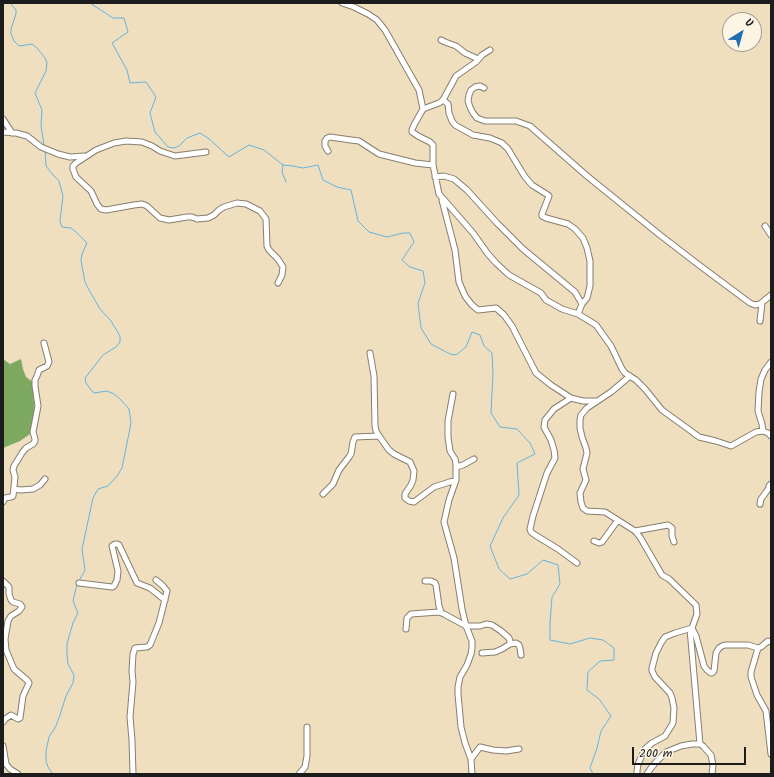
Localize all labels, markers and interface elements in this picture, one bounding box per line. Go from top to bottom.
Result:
north arrow [722,12,762,52]
text: U [741,14,757,32]
scale bar [634,739,748,765]
text: 200 m [639,744,672,763]

